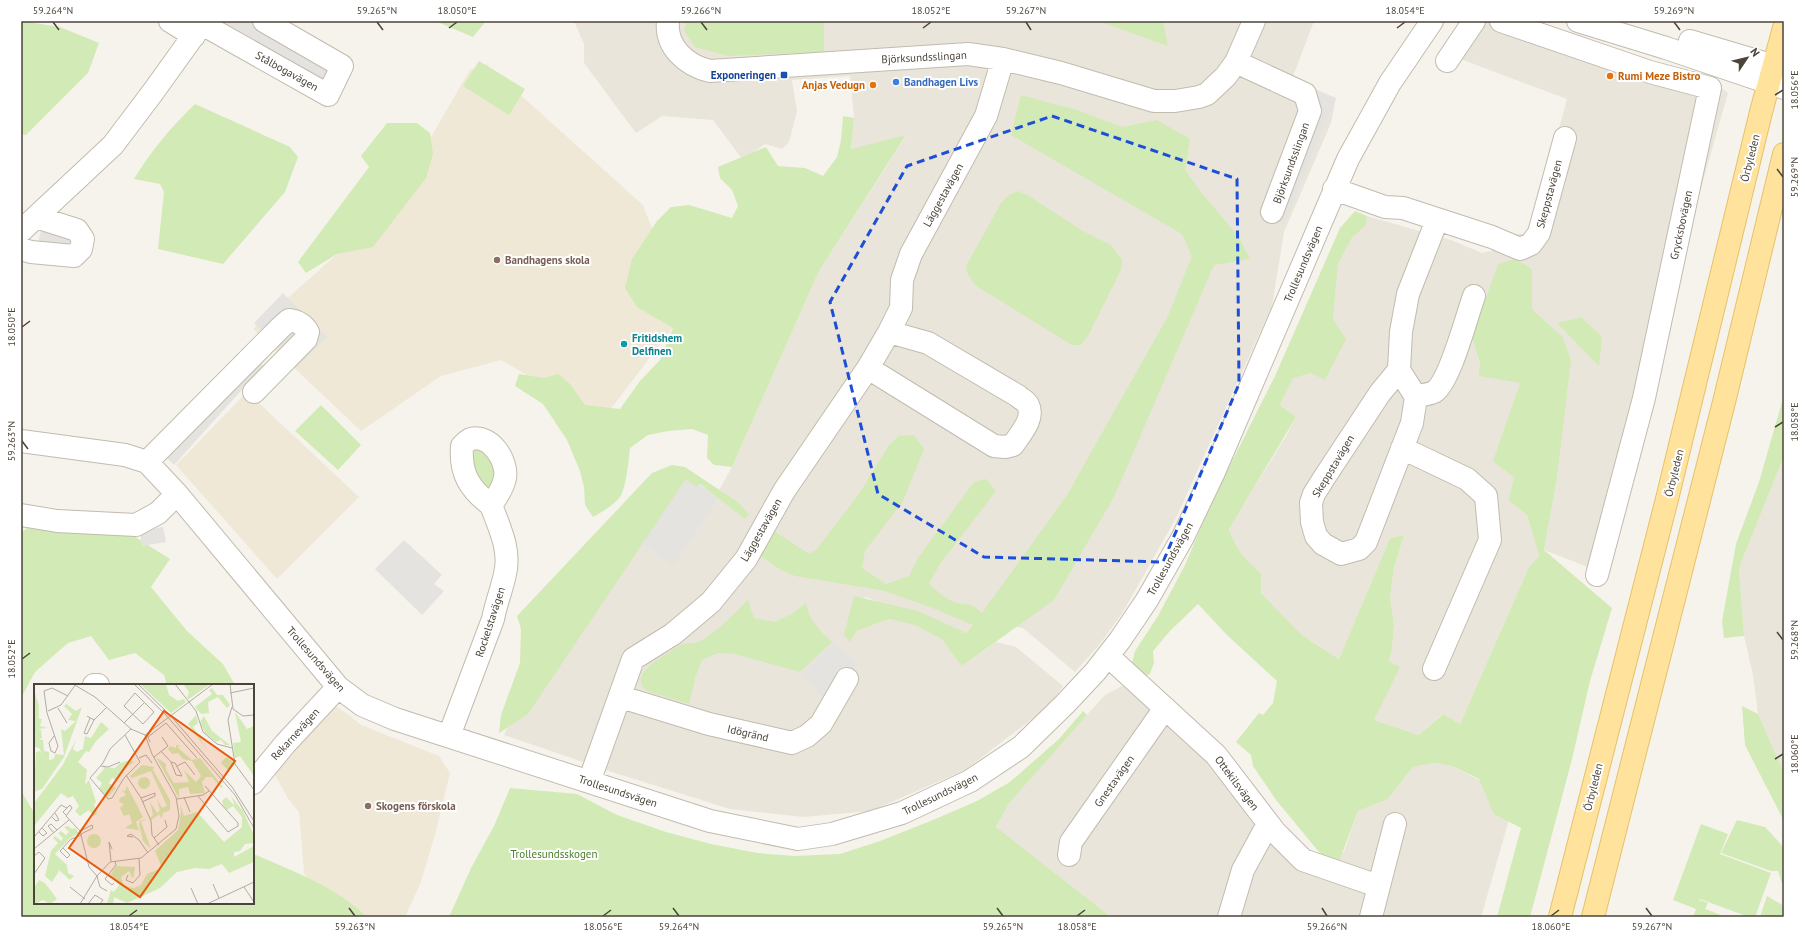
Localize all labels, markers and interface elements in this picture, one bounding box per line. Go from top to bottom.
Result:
text: 59.264°N [33,4,73,17]
text: 59.265°N [357,4,397,17]
text: 18.050°E [438,4,477,17]
text: 59.266°N [681,4,721,17]
text: 18.052°E [912,4,951,17]
text: 59.267°N [1006,4,1046,17]
text: 18.054°E [1386,4,1425,17]
text: 59.269°N [1654,4,1694,17]
north arrow [1727,38,1767,78]
text: N [1747,45,1763,59]
street label: Stålbogavägen [253,48,321,94]
street label: Björksundsslingan [881,48,967,66]
place label: Exponeringen [711,68,776,82]
place label: Rumi Meze Bistro [1618,69,1701,83]
marker: Exponeringen [779,70,789,80]
marker: Rumi Meze Bistro [1605,71,1615,81]
text: 18.056°E [1788,71,1801,110]
place label: Bandhagen Livs [904,75,978,89]
marker: Bandhagen Livs [891,77,901,87]
place label: Anjas Vedugn [802,78,865,92]
marker: Anjas Vedugn [868,80,878,90]
street label: Björksundsslingan [1270,120,1312,206]
street label: Örbyleden [1737,133,1763,183]
text: 59.269°N [1788,157,1801,197]
street label: Skeppstavägen [1533,158,1565,230]
street label: Läggestavägen [920,161,966,229]
street label: Grycksbovägen [1667,189,1695,261]
street label: Trollesundsvägen [1281,224,1325,304]
place label: Bandhagens skola [505,253,590,267]
marker: Bandhagens skola [492,255,502,265]
text: 18.050°E [5,308,18,347]
place label: Fritidshem Delfinen [632,331,682,358]
marker: Fritidshem Delfinen [619,339,629,349]
text: 18.058°E [1788,403,1801,442]
text: 59.263°N [5,421,18,461]
street label: Skeppstavägen [1309,432,1357,500]
street label: Örbyleden [1661,448,1687,498]
street label: Läggestavägen [737,496,785,564]
street label: Trollesundsvägen [1144,520,1196,598]
street label: Rockelstavägen [472,585,508,659]
text: 59.268°N [1788,620,1801,660]
street label: Trollesundsvägen [284,623,348,695]
text: 18.052°E [5,640,18,679]
inset map [34,684,254,904]
street label: Rekarnevägen [268,705,322,763]
street label: Idögränd [726,721,770,745]
text: 18.060°E [1788,735,1801,774]
street label: Gnestavägen [1091,752,1137,810]
street label: Ottekilsvägen [1212,753,1262,813]
street label: Örbyleden [1580,762,1606,812]
street label: Trollesundsvägen [900,770,980,818]
street label: Trollesundsvägen [577,772,659,810]
place label: Skogens förskola [376,799,456,813]
marker: Skogens förskola [363,801,373,811]
park label: Trollesundsskogen [511,847,597,861]
text: 18.054°E [110,920,149,933]
text: 59.263°N [335,920,375,933]
text: 18.056°E [584,920,623,933]
text: 59.264°N [659,920,699,933]
text: 59.265°N [983,920,1023,933]
text: 18.058°E [1058,920,1097,933]
text: 59.266°N [1307,920,1347,933]
text: 18.060°E [1532,920,1571,933]
text: 59.267°N [1632,920,1672,933]

